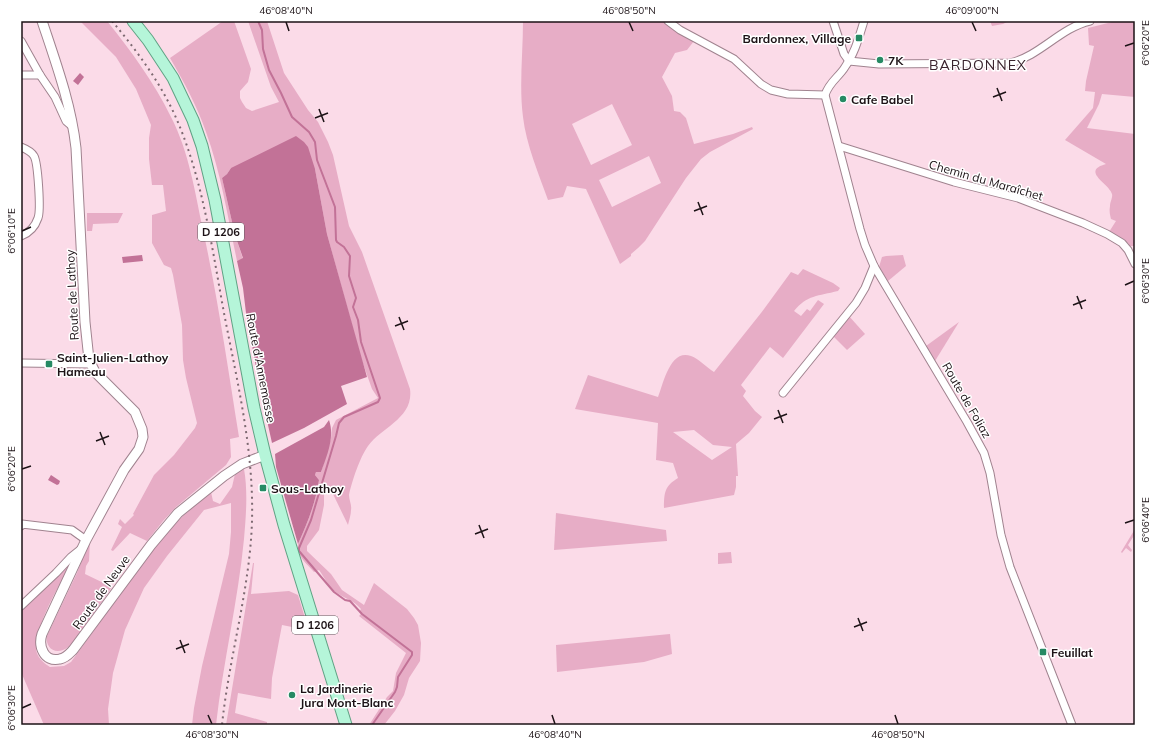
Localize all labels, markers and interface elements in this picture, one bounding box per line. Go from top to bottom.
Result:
text: 46°08'40"N [259,4,313,17]
text: 46°08'50"N [602,4,656,17]
text: 46°09'00"N [945,4,999,17]
text: 6°06'20"E [1139,20,1152,66]
place label: Bardonnex, Village [743,31,851,46]
marker: Bardonnex, Village [854,33,864,43]
place label: 7K [888,53,904,68]
marker: 7K [875,55,885,65]
district label: BARDONNEX [929,56,1027,74]
place label: Cafe Babel [851,92,913,107]
marker: Cafe Babel [838,94,848,104]
street label: Chemin du Maraîchet [927,157,1045,203]
text: 6°06'10"E [5,208,18,254]
road number: D 1206 [198,223,244,241]
street label: Route de Lathoy [62,249,82,341]
text: 6°06'30"E [1139,258,1152,304]
street label: Route d'Annemasse [243,312,279,424]
place label: Saint-Julien-Lathoy Hameau [57,350,169,379]
marker: Saint-Julien-Lathoy Hameau [44,359,54,369]
street label: Route de Foliaz [939,359,995,441]
text: 6°06'20"E [5,446,18,492]
place label: Sous-Lathoy [271,481,344,496]
marker: Sous-Lathoy [258,483,268,493]
text: 6°06'40"E [1139,497,1152,543]
street label: Route de Neuve [69,552,133,632]
road number: D 1206 [292,616,338,634]
place label: Feuillat [1051,645,1093,660]
marker: Feuillat [1038,647,1048,657]
place label: La Jardinerie Jura Mont-Blanc [300,681,394,710]
text: 6°06'30"E [5,685,18,731]
marker: La Jardinerie Jura Mont-Blanc [287,690,297,700]
text: 46°08'30"N [185,728,239,741]
text: 46°08'40"N [528,728,582,741]
text: 46°08'50"N [871,728,925,741]

